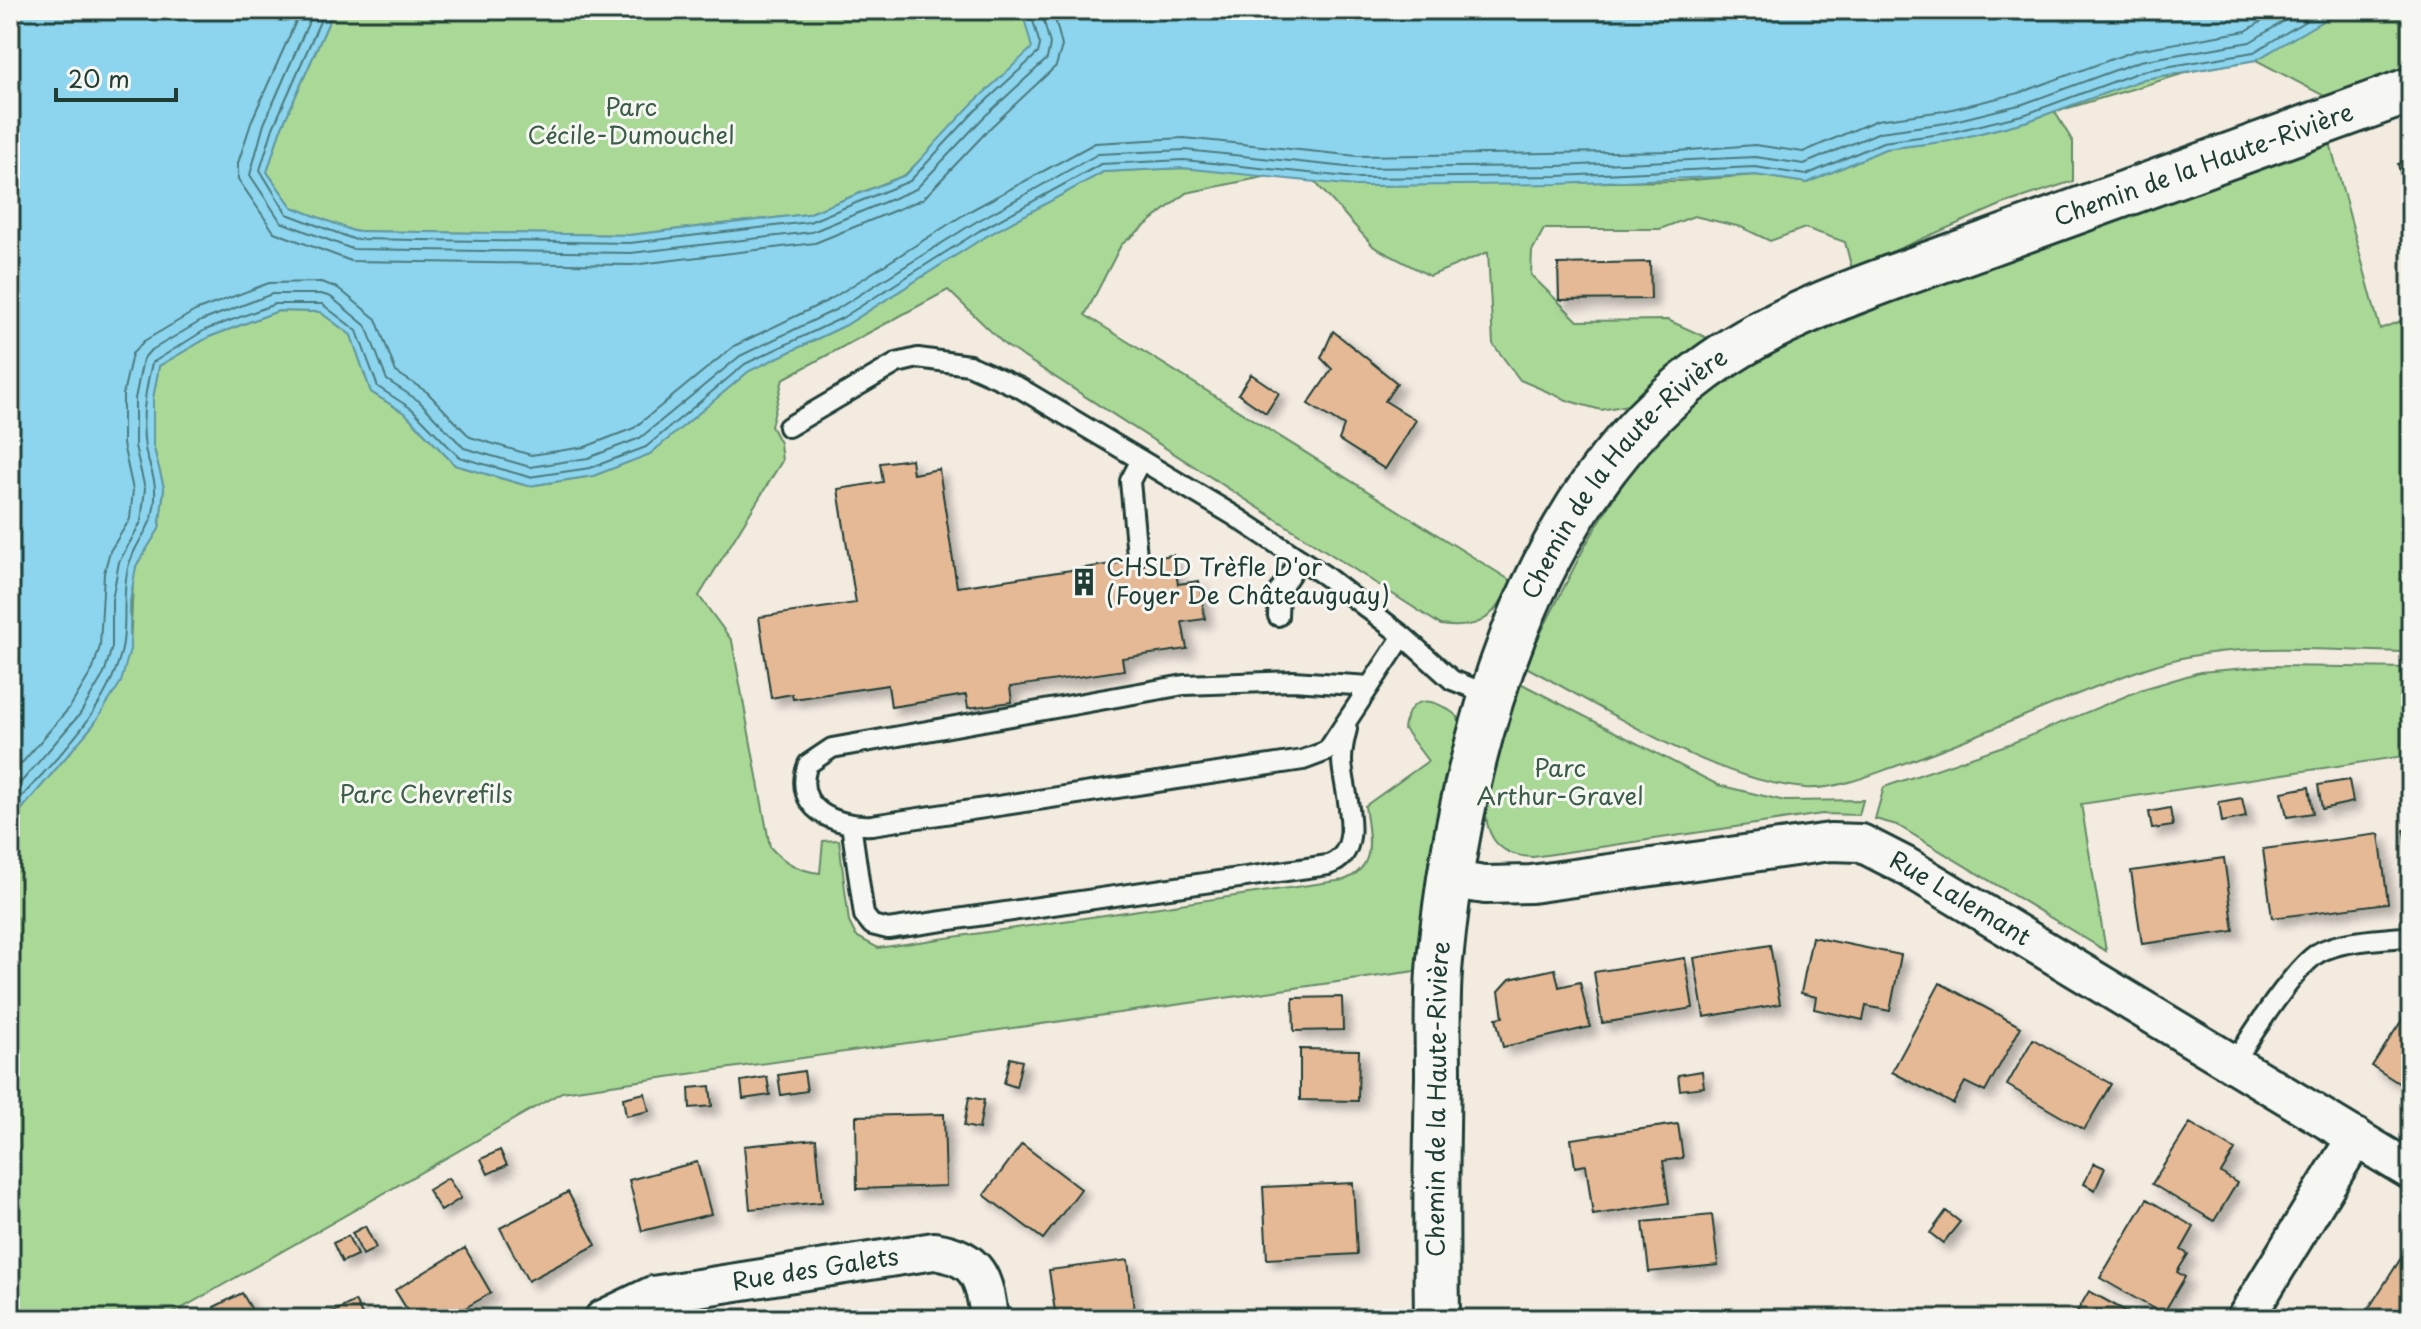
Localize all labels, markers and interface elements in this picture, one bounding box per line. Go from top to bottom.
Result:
scale bar [56,52,176,102]
text: 20 m [68,60,130,96]
park label: Parc Cécile-Dumouchel [527,88,735,152]
street label: Chemin de la Haute-Rivière [2048,92,2358,234]
street label: Chemin de la Haute-Rivière [1511,338,1734,604]
place label: CHSLD Trèfle D'or (Foyer De Châteauguay) [1106,548,1390,612]
building icon: CHSLD Trèfle D'or (Foyer De Châteauguay) [1069,567,1099,597]
park label: Parc Arthur-Gravel [1476,749,1644,813]
park label: Parc Chevrefils [339,775,513,811]
street label: Rue Lalemant [1884,841,2039,954]
street label: Chemin de la Haute-Rivière [1416,939,1458,1257]
street label: Rue des Galets [730,1237,901,1298]

